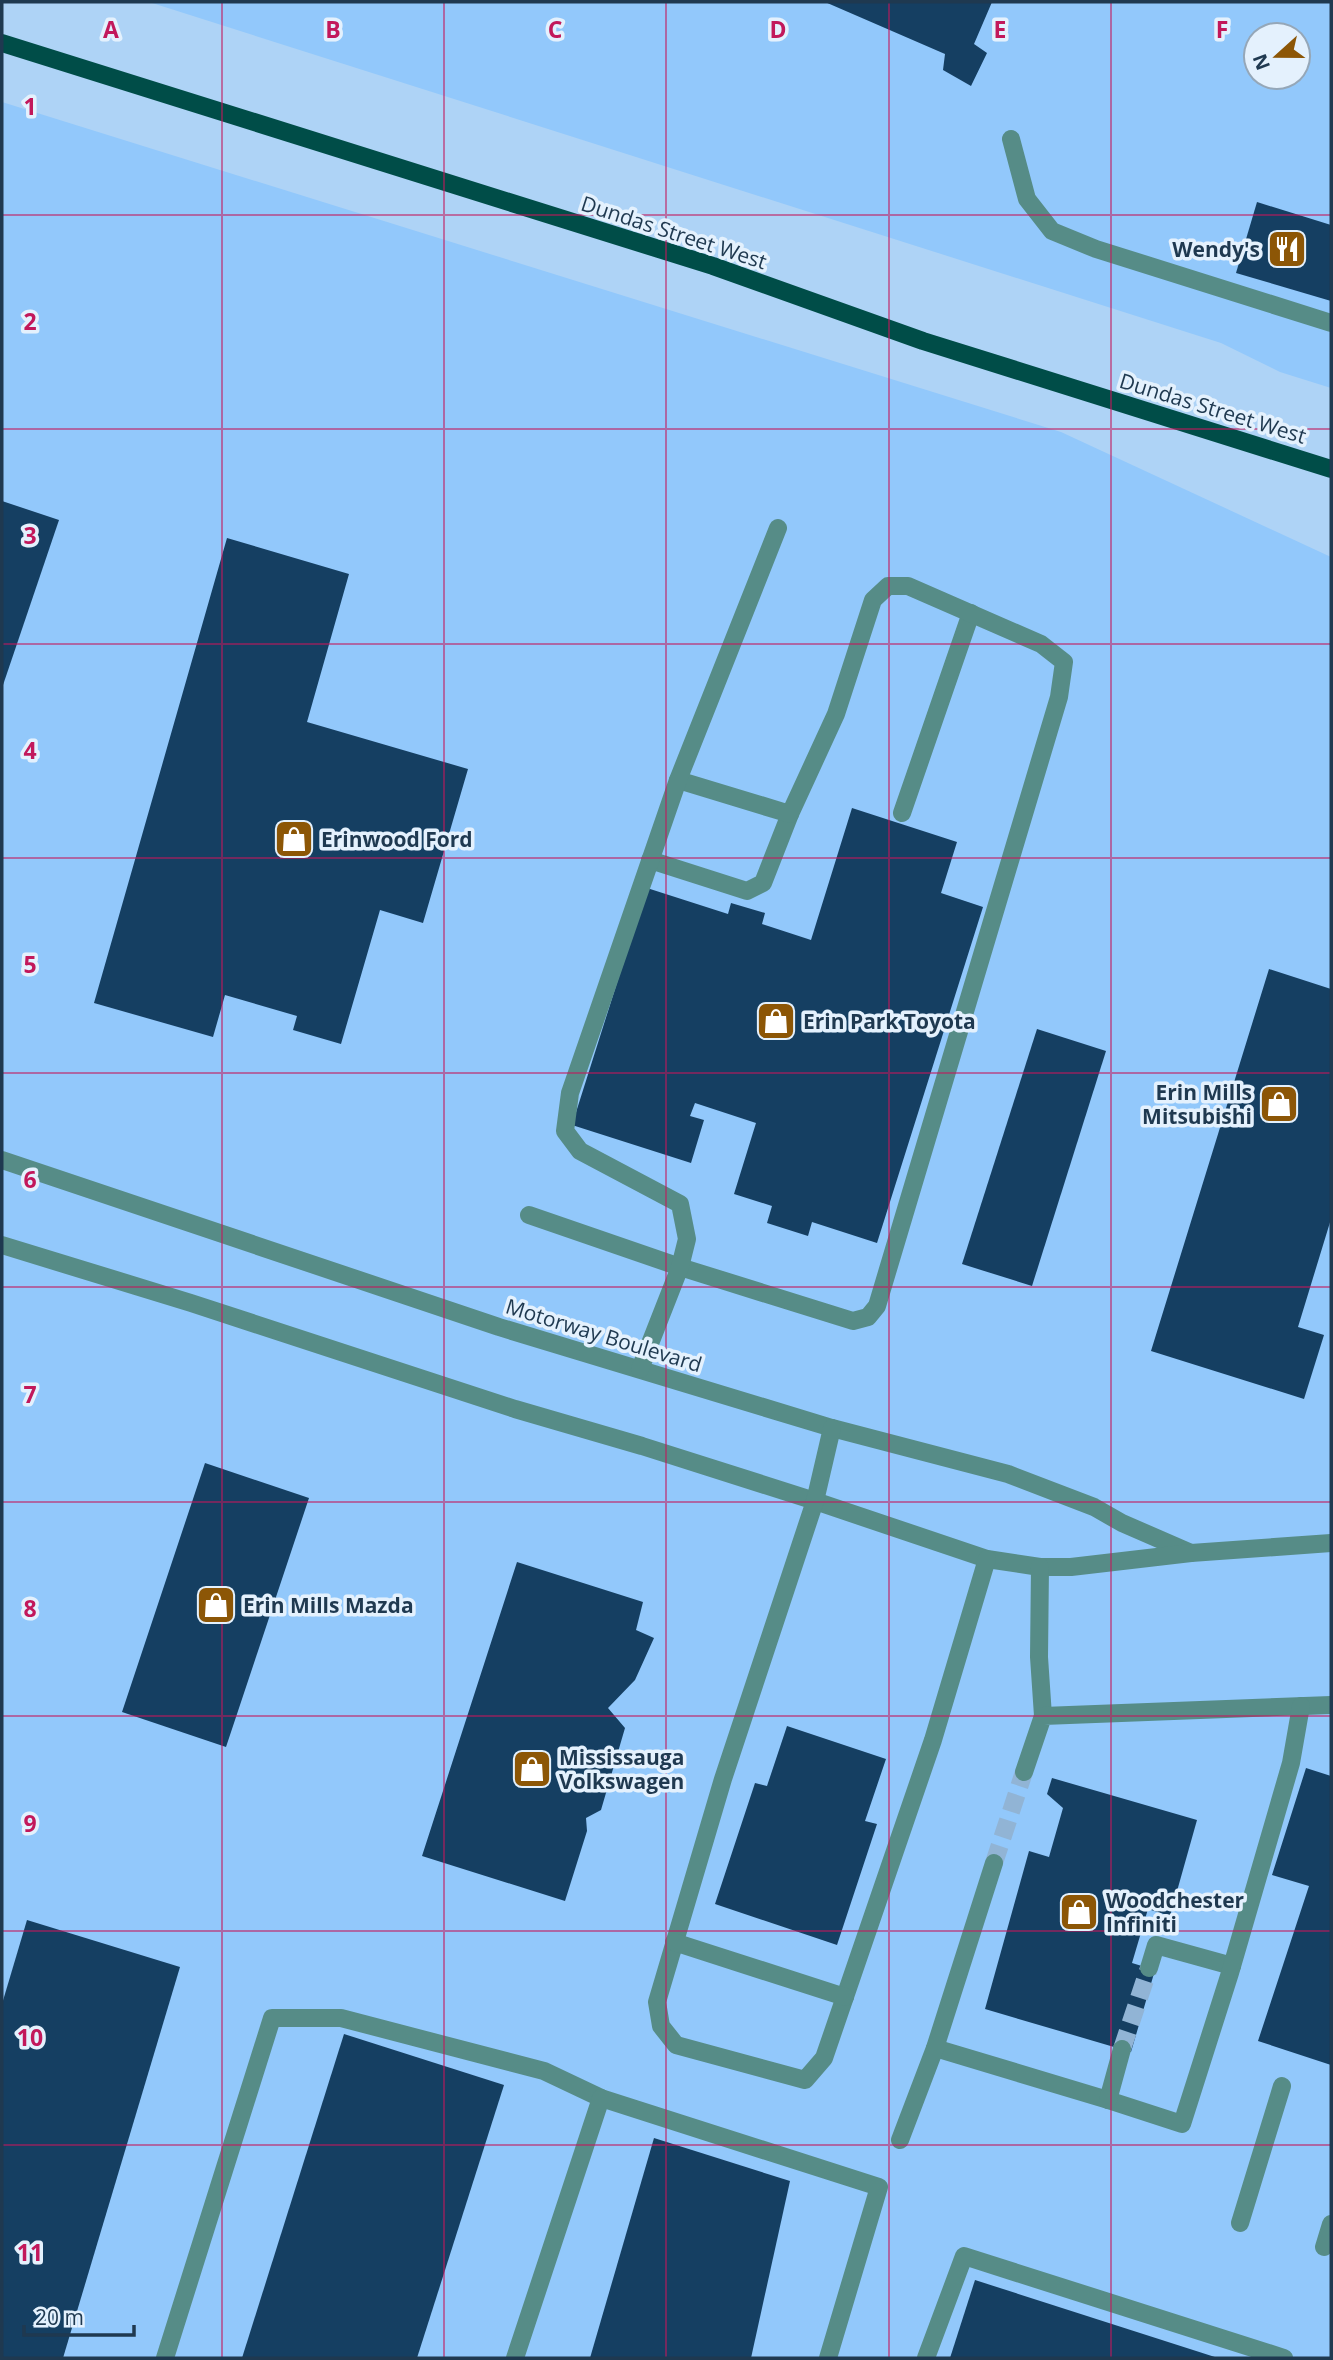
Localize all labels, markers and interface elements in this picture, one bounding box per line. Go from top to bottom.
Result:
text: A [103,13,119,45]
text: B [325,13,341,45]
text: C [548,13,562,45]
text: D [769,13,787,45]
text: E [994,13,1006,45]
text: F [1216,13,1228,45]
north arrow [1242,21,1312,91]
text: N [1246,50,1276,74]
text: 1 [23,90,37,122]
street label: Dundas Street West [578,189,770,275]
restaurant icon: Wendy's [1266,228,1308,270]
place label: Wendy's [1172,235,1260,263]
text: 2 [23,305,37,337]
street label: Dundas Street West [1116,366,1310,450]
text: 3 [23,519,37,551]
text: 4 [23,734,37,766]
shop icon: Erinwood Ford [273,818,315,860]
place label: Erinwood Ford [321,825,473,853]
text: 5 [23,948,37,980]
shop icon: Erin Park Toyota [755,1000,797,1042]
place label: Erin Park Toyota [803,1007,976,1035]
place label: Erin Mills Mitsubishi [1142,1078,1252,1130]
shop icon: Erin Mills Mitsubishi [1258,1083,1300,1125]
text: 6 [23,1163,37,1195]
street label: Motorway Boulevard [502,1292,706,1378]
text: 7 [23,1378,37,1410]
shop icon: Erin Mills Mazda [195,1584,237,1626]
place label: Erin Mills Mazda [243,1591,414,1619]
text: 8 [23,1592,37,1624]
place label: Mississauga Volkswagen [559,1743,684,1795]
shop icon: Mississauga Volkswagen [511,1748,553,1790]
text: 9 [23,1807,37,1839]
place label: Woodchester Infiniti [1106,1886,1245,1938]
shop icon: Woodchester Infiniti [1058,1891,1100,1933]
text: 10 [17,2021,43,2053]
text: 11 [17,2236,43,2268]
scale bar [24,2294,135,2338]
text: 20 m [35,2303,84,2331]

